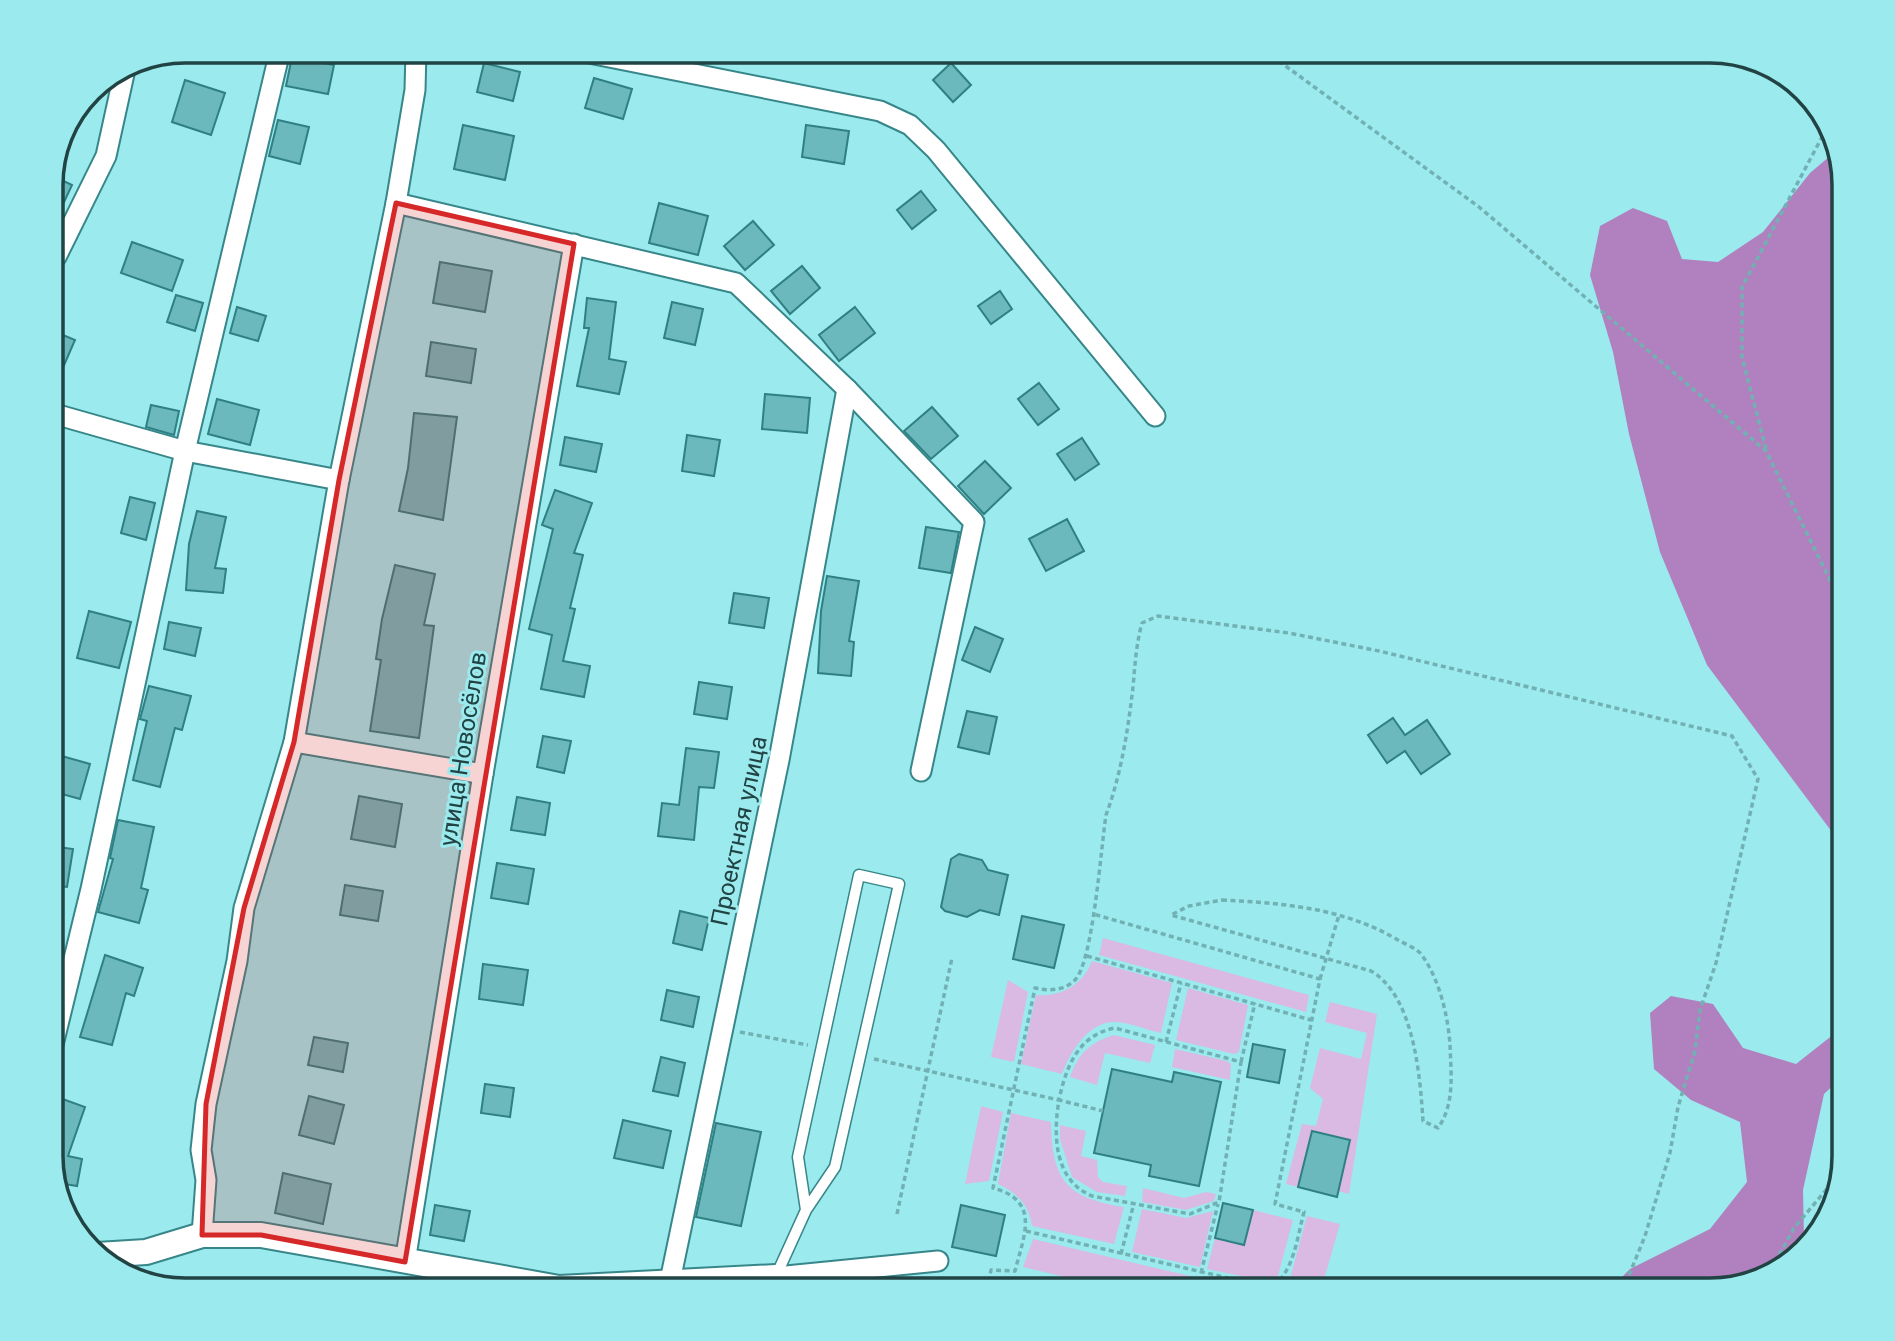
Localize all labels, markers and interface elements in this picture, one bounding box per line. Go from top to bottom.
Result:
street label: улица Новосёлов [434,650,492,848]
street label: Проектная улица [705,733,773,929]

